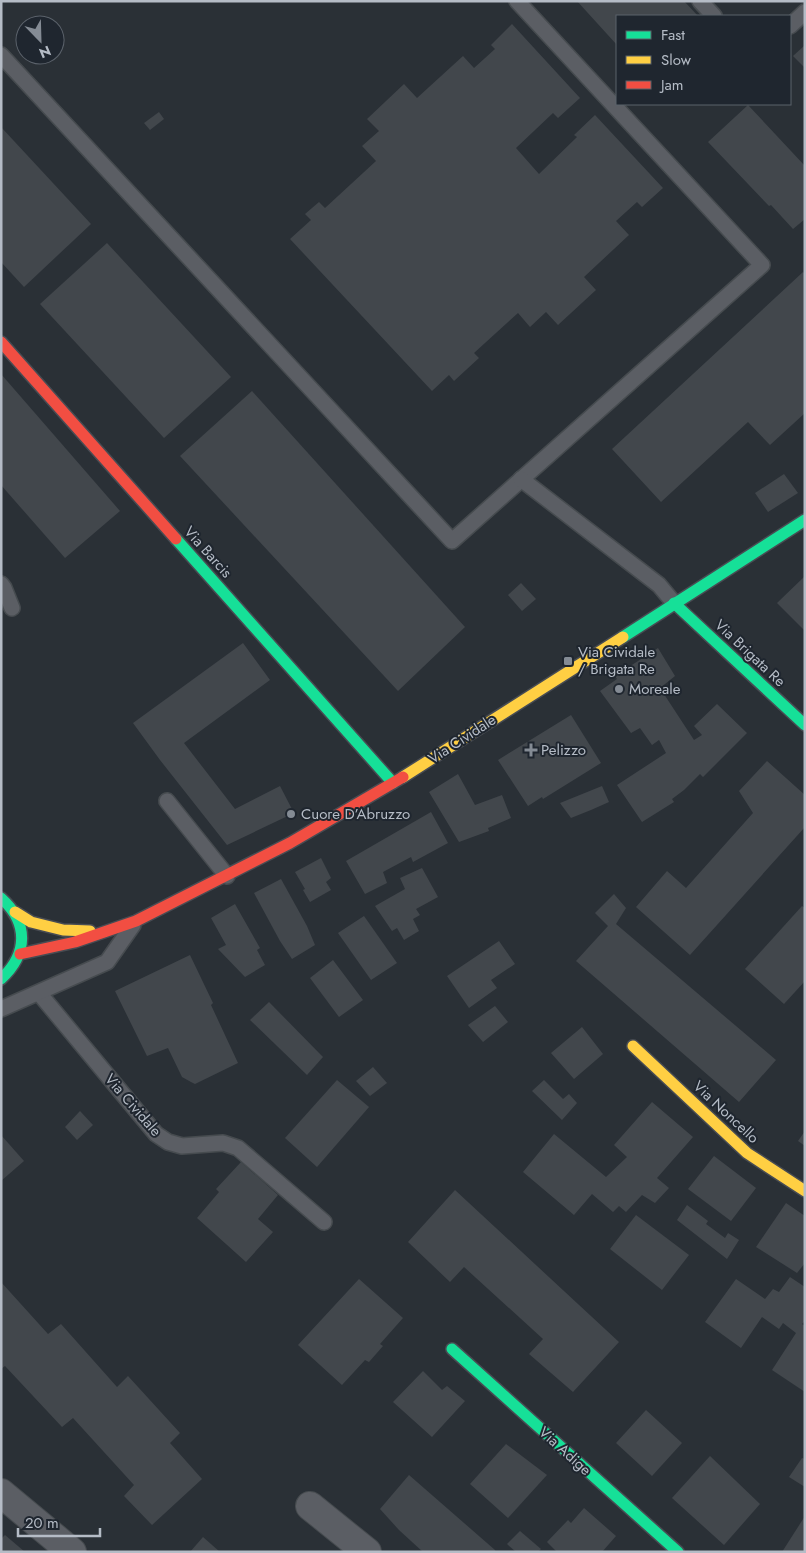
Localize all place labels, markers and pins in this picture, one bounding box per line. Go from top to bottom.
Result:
place label: Via Cividale / Brigata Re [578,641,655,680]
marker: Via Cividale / Brigata Re [562,655,574,667]
place label: Moreale [629,678,681,700]
marker: Moreale [613,683,625,695]
place label: Pelizzo [541,739,586,761]
marker: Pelizzo [525,744,537,756]
place label: Cuore D’Abruzzo [301,803,410,825]
marker: Cuore D’Abruzzo [285,808,297,820]

